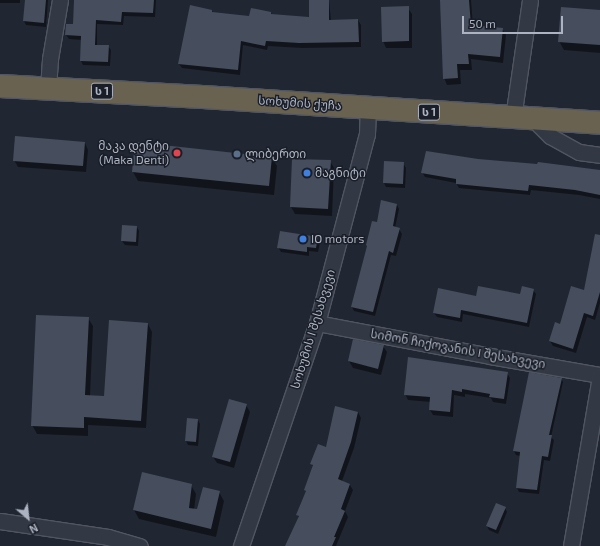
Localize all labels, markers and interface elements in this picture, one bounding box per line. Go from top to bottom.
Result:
scale bar [464,8,565,34]
text: 50 m [469,16,496,30]
road number: ს 1 [90,82,114,100]
street label: სოხუმის ქუჩა [258,93,342,113]
road number: ს 1 [417,103,441,121]
place label: მაკა დენტი (Maka Denti) [98,139,169,167]
place label: ლიბერთი [245,147,306,161]
marker: მაკა დენტი (Maka Denti) [172,148,182,158]
marker: ლიბერთი [232,149,242,159]
place label: მაგნიტი [315,166,366,180]
marker: მაგნიტი [302,168,312,178]
place label: IO motors [311,232,364,246]
marker: IO motors [298,234,308,244]
street label: სოხუმის I შესახვევი [288,268,338,390]
street label: სიმონ ჩიქოვანის I შესახვევი [369,327,547,371]
north arrow [8,498,48,538]
text: N [27,521,40,537]

